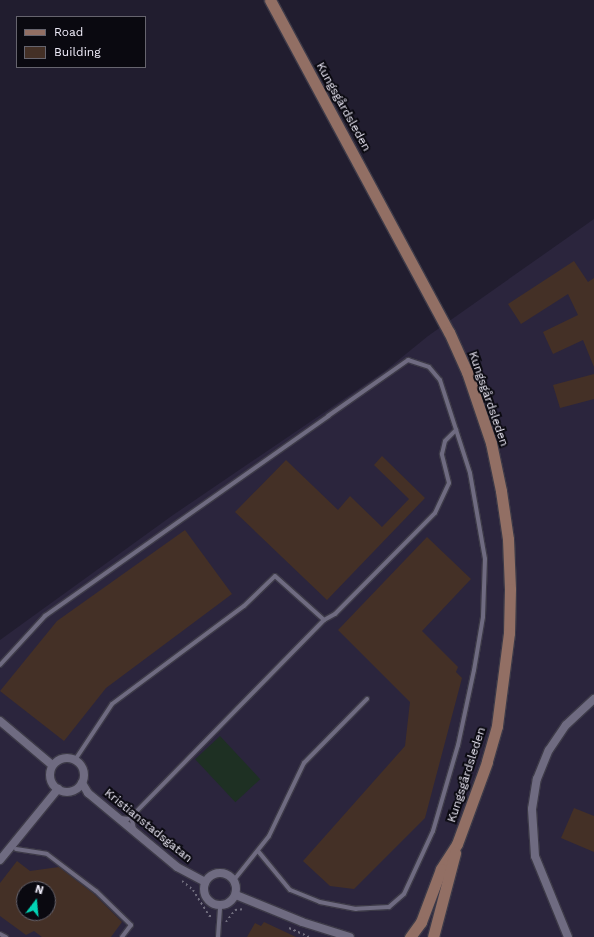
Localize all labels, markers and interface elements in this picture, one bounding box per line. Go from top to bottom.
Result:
legend [16,16,146,68]
text: Road [54,25,83,39]
text: Building [54,45,101,59]
street label: Kungsgårdsleden [313,60,373,154]
street label: Kungsgårdsleden [465,350,511,448]
street label: Kungsgårdsleden [445,726,489,824]
street label: Kristianstadsgatan [101,786,195,866]
north arrow [16,881,56,921]
text: N [33,883,45,897]

